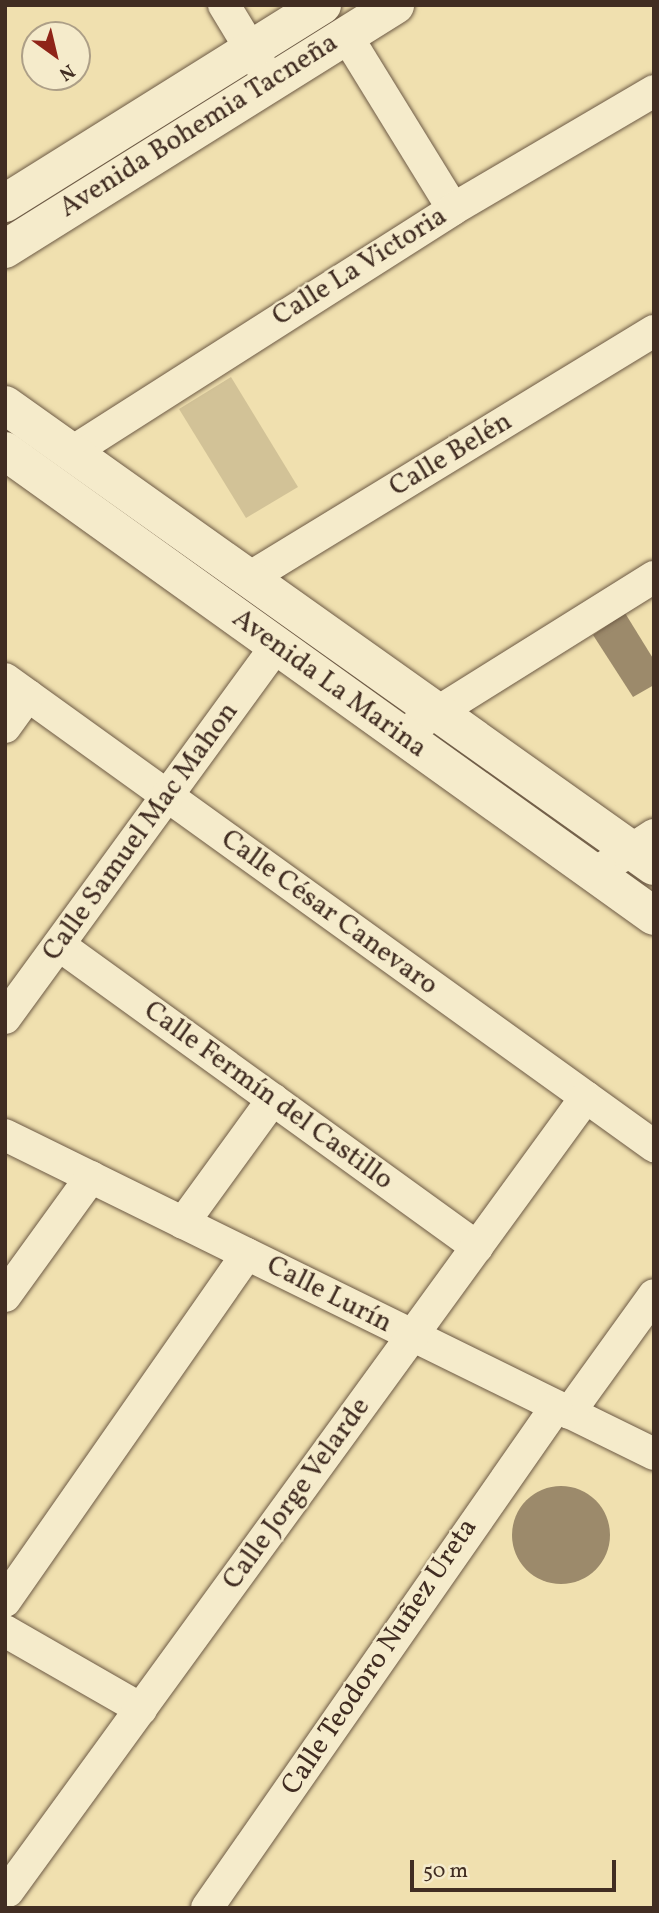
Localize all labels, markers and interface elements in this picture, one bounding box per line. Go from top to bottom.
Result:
north arrow [21,21,91,91]
street label: Avenida Bohemia Tacneña [53,26,345,226]
text: N [54,57,80,86]
street label: Calle La Victoria [266,200,454,334]
street label: Calle Belén [384,405,518,505]
street label: Avenida La Marina [225,602,433,766]
street label: Calle Samuel Mac Mahon [36,696,246,968]
street label: Calle César Canevaro [214,823,444,1003]
street label: Calle Fermín del Castillo [137,994,399,1198]
street label: Calle Lurín [261,1249,397,1341]
street label: Calle Jorge Velarde [216,1391,378,1597]
street label: Calle Teodoro Nuñez Ureta [275,1512,485,1802]
scale bar [414,1846,620,1890]
text: 50 m [423,1857,468,1886]

